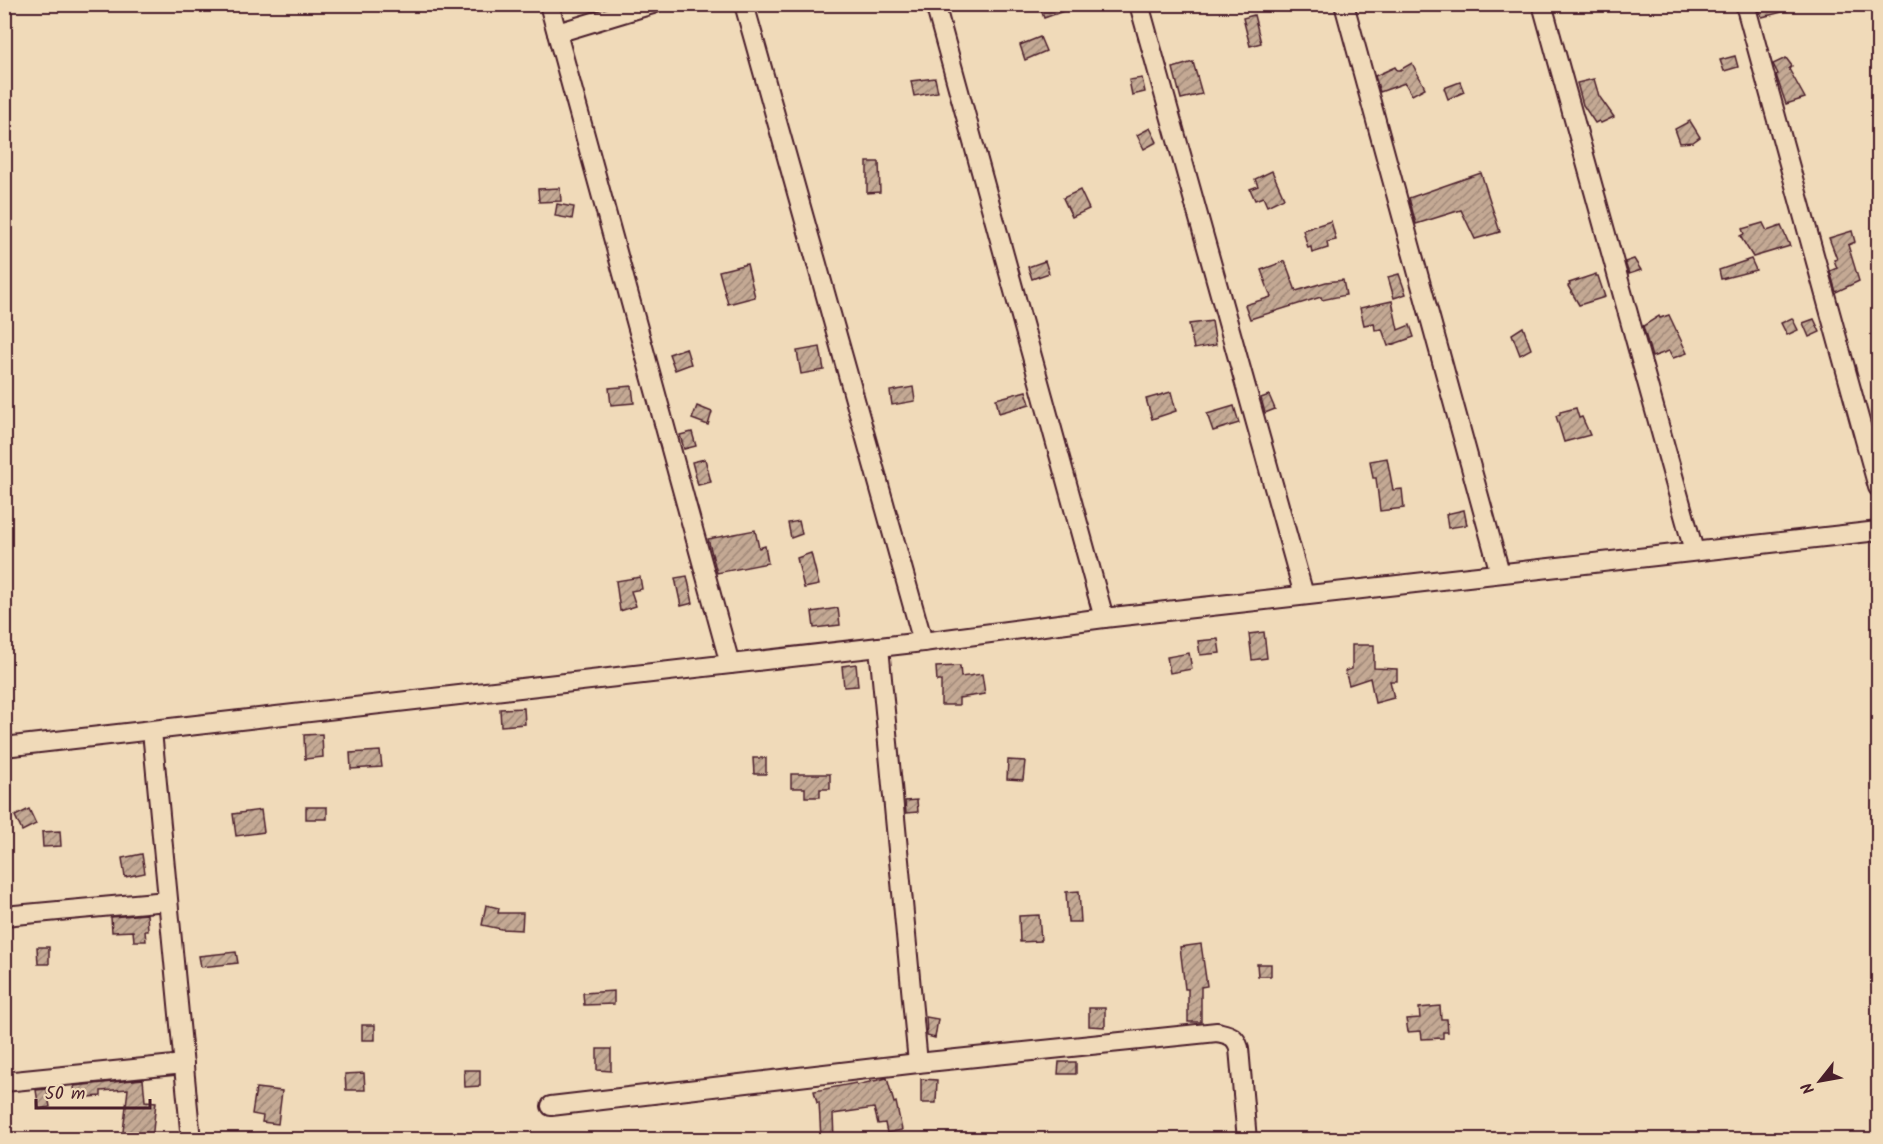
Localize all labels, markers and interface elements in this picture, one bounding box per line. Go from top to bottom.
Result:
north arrow [1790,1051,1850,1111]
scale bar [36,1072,150,1110]
text: N [1795,1077,1822,1099]
text: 50 m [45,1080,85,1109]

